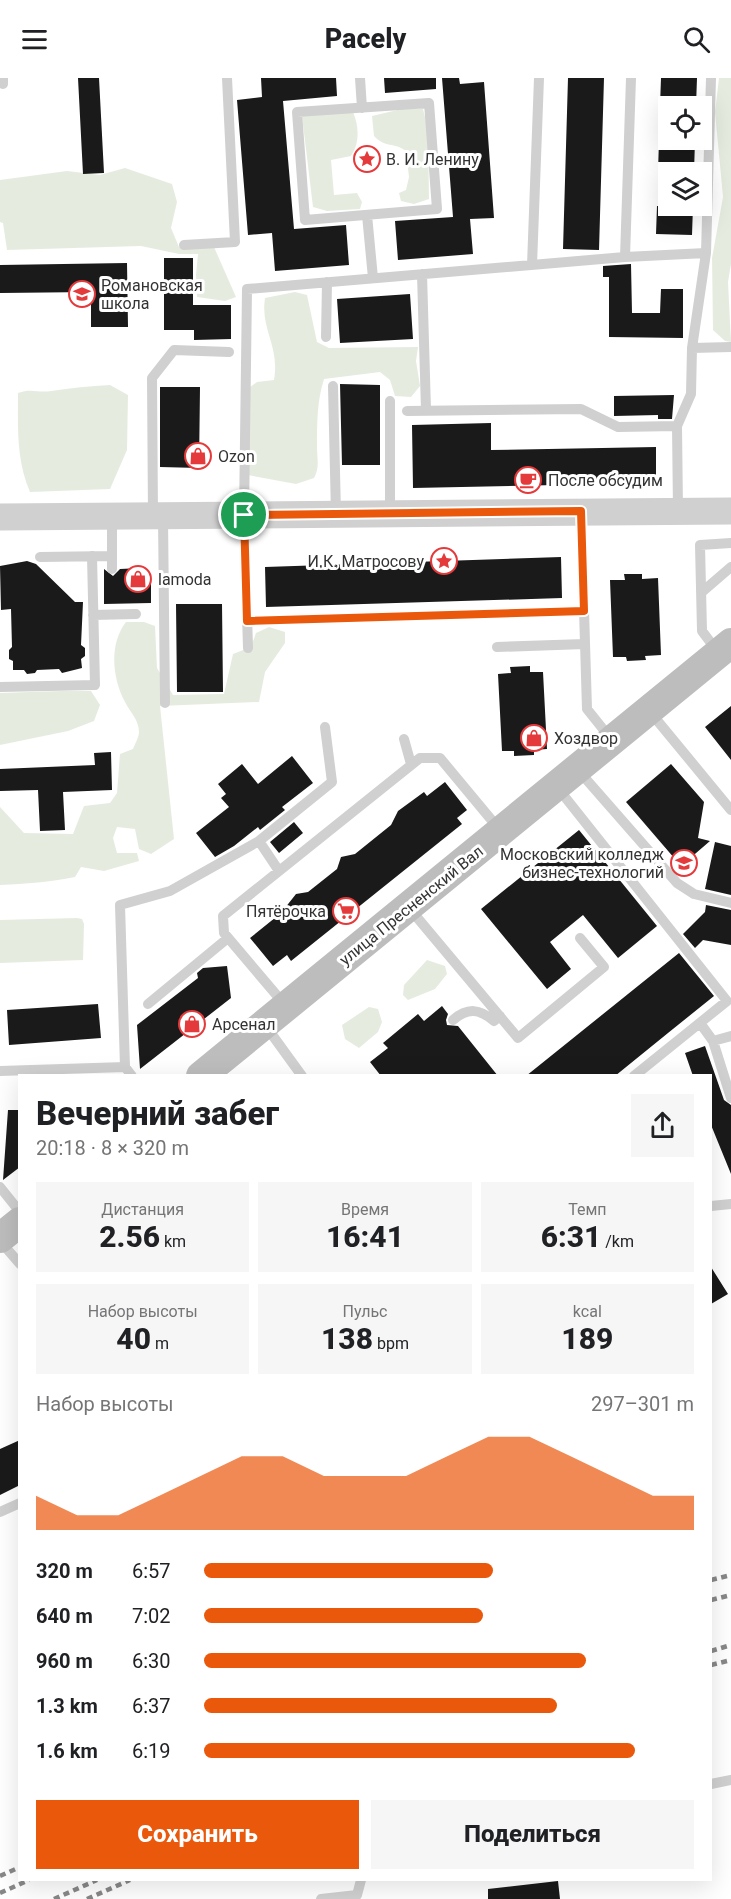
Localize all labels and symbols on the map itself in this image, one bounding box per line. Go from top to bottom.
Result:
place icon: В. И. Ленину [352,144,382,174]
place label: В. И. Ленину [386,150,479,169]
place label: Романовская школа [101,276,203,313]
school or university icon: Романовская школа [67,279,97,309]
shop icon: Ozon [183,441,213,471]
place label: Ozon [218,447,255,466]
cafe icon: После обсудим [513,465,543,495]
place label: После обсудим [548,471,663,490]
pin [218,489,269,540]
place icon: И.К. Матросову [429,546,459,576]
place label: И.К. Матросову [307,552,424,571]
shop icon: lamoda [123,564,153,594]
place label: lamoda [158,570,211,589]
shop icon: Хоздвор [519,723,549,753]
place label: Хоздвор [554,729,618,748]
street label: улица Пресненский Вал [336,842,487,969]
place label: Московский колледж бизнес-технологий [500,845,665,882]
school or university icon: Московский колледж бизнес-технологий [669,848,699,878]
supermarket icon: Пятёрочка [331,896,361,926]
place label: Пятёрочка [246,902,326,921]
shop icon: Арсенал [177,1009,207,1039]
place label: Арсенал [212,1015,275,1034]

